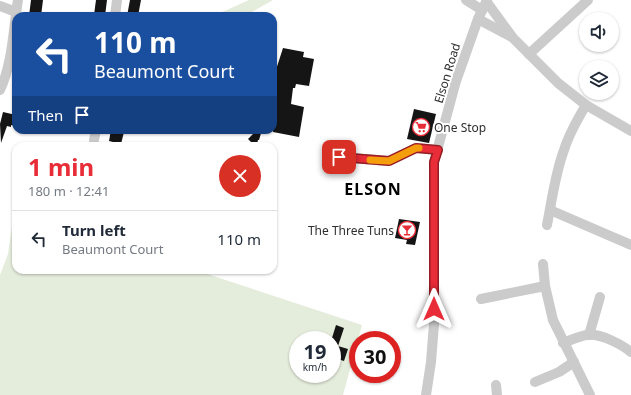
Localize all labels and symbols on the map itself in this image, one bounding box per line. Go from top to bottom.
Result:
street label: Elson Road [430,41,464,105]
supermarket icon: One Stop [411,117,431,137]
place label: One Stop [434,119,486,136]
pin [322,140,356,174]
district label: ELSON [344,178,402,200]
bar icon: The Three Tuns [397,220,417,240]
place label: The Three Tuns [308,222,394,239]
position arrow [413,288,455,330]
speed limit sign: 30 [349,331,401,383]

